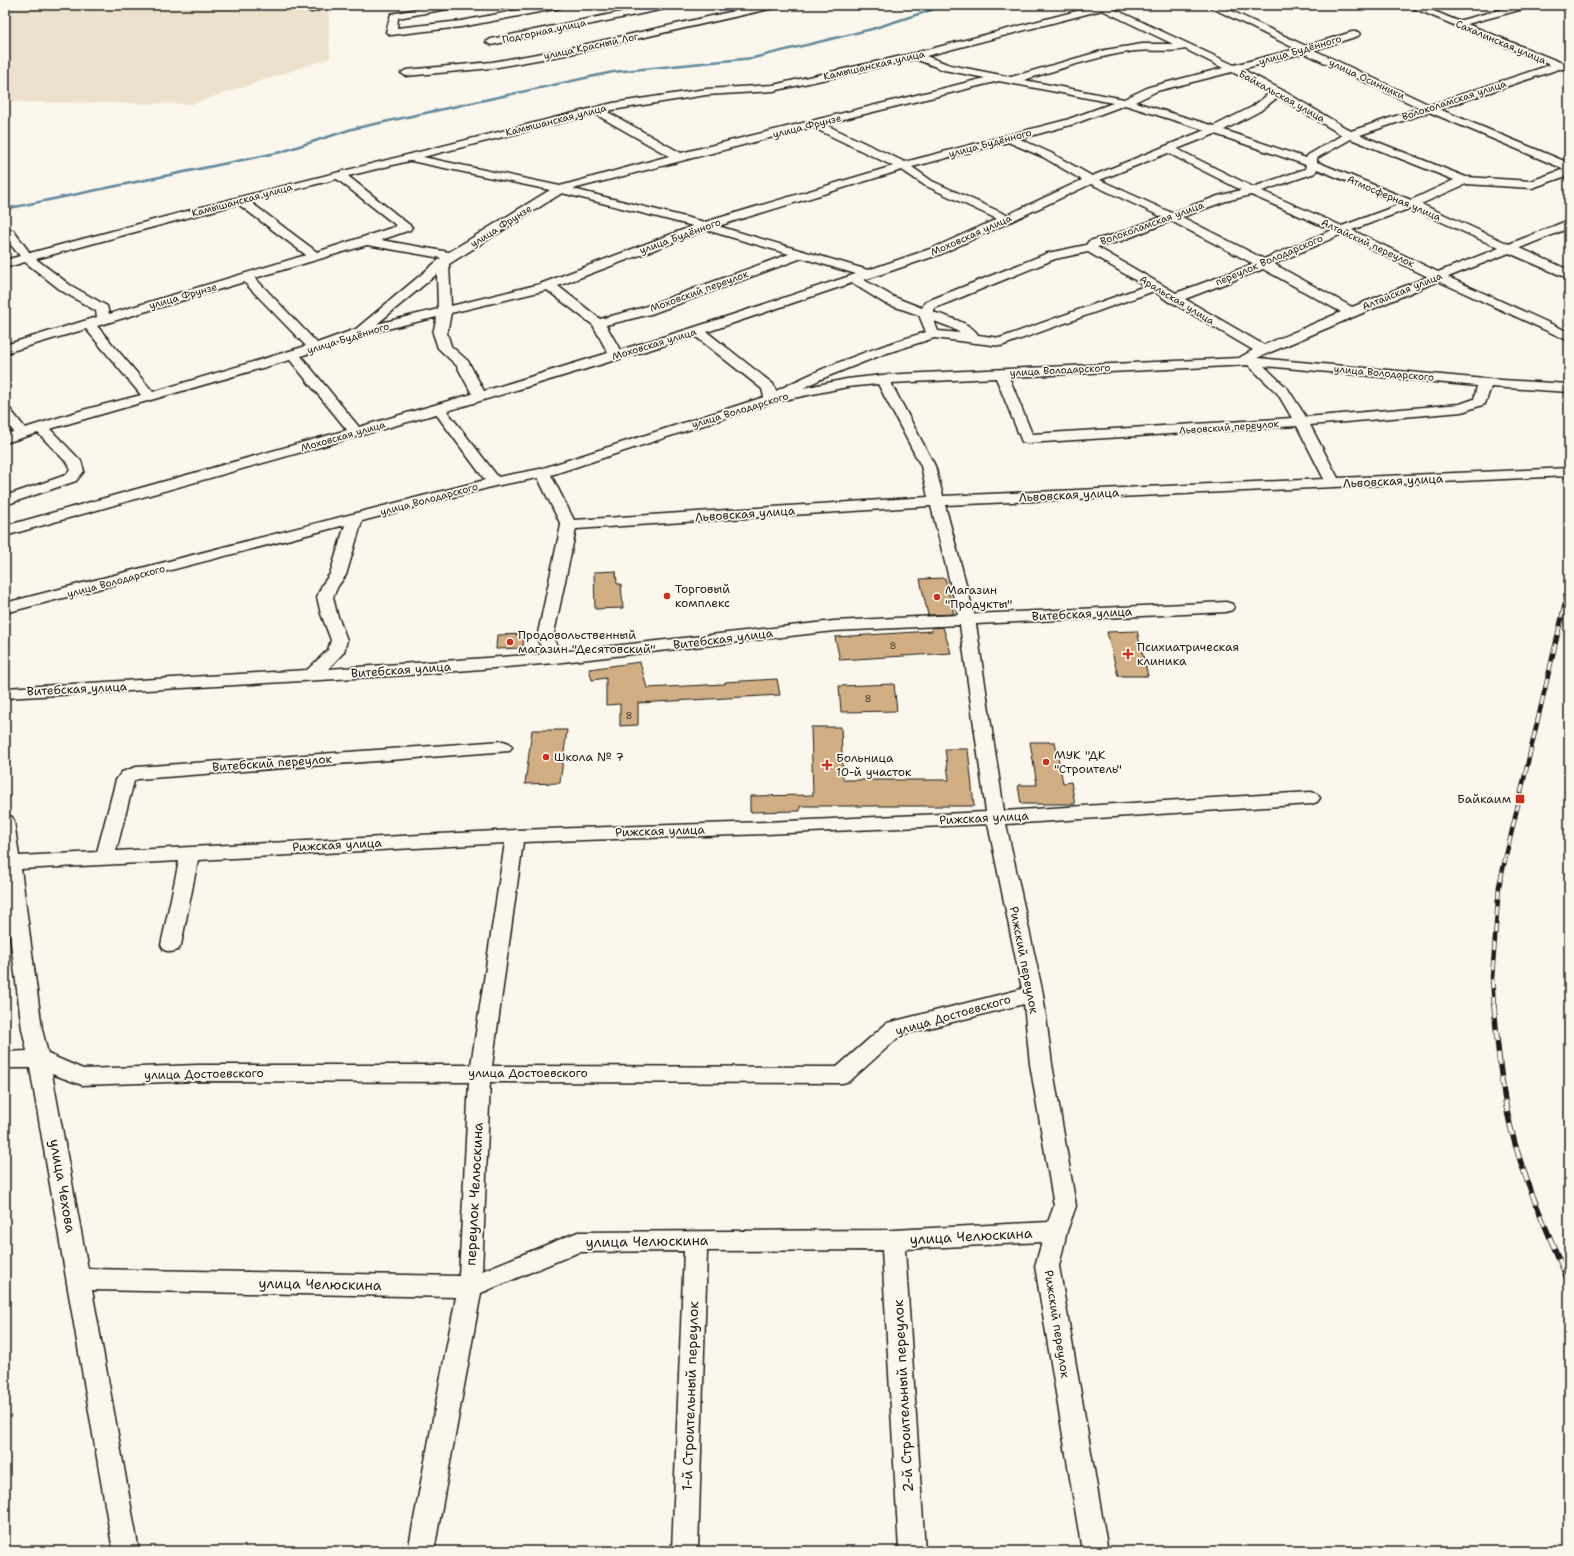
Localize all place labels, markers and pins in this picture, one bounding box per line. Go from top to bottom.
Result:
place label: Торговый комплекс [675,581,730,611]
place label: Магазин "Продукты" [945,582,1012,612]
marker: Торговый комплекс [662,591,672,601]
marker: Магазин "Продукты" [932,592,942,602]
place label: Продовольственный магазин "Деcятовский" [518,627,656,657]
marker: Продовольственный магазин "Деcятовский" [505,637,515,647]
place label: Психиатрическая клиника [1137,639,1239,669]
marker: Психиатрическая клиника [1122,648,1134,660]
place label: МУК "ДК "Строитель" [1054,747,1122,777]
place label: Школа № 7 [554,749,624,765]
place label: Больница 10-й участок [836,750,912,780]
marker: Школа № 7 [541,752,551,762]
marker: МУК "ДК "Строитель" [1041,757,1051,767]
marker: Больница 10-й участок [821,759,833,771]
place label: Байкаим [1457,791,1511,807]
marker: Байкаим [1514,793,1526,805]

